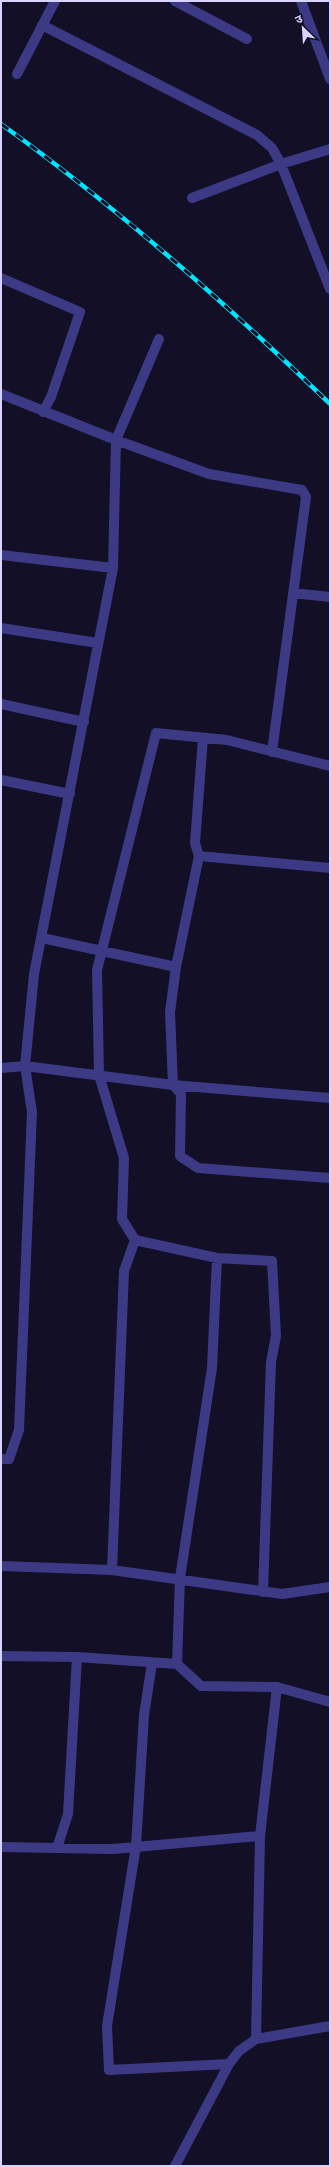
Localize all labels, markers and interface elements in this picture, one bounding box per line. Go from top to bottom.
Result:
north arrow [283,8,323,48]
text: उ [293,11,305,27]

